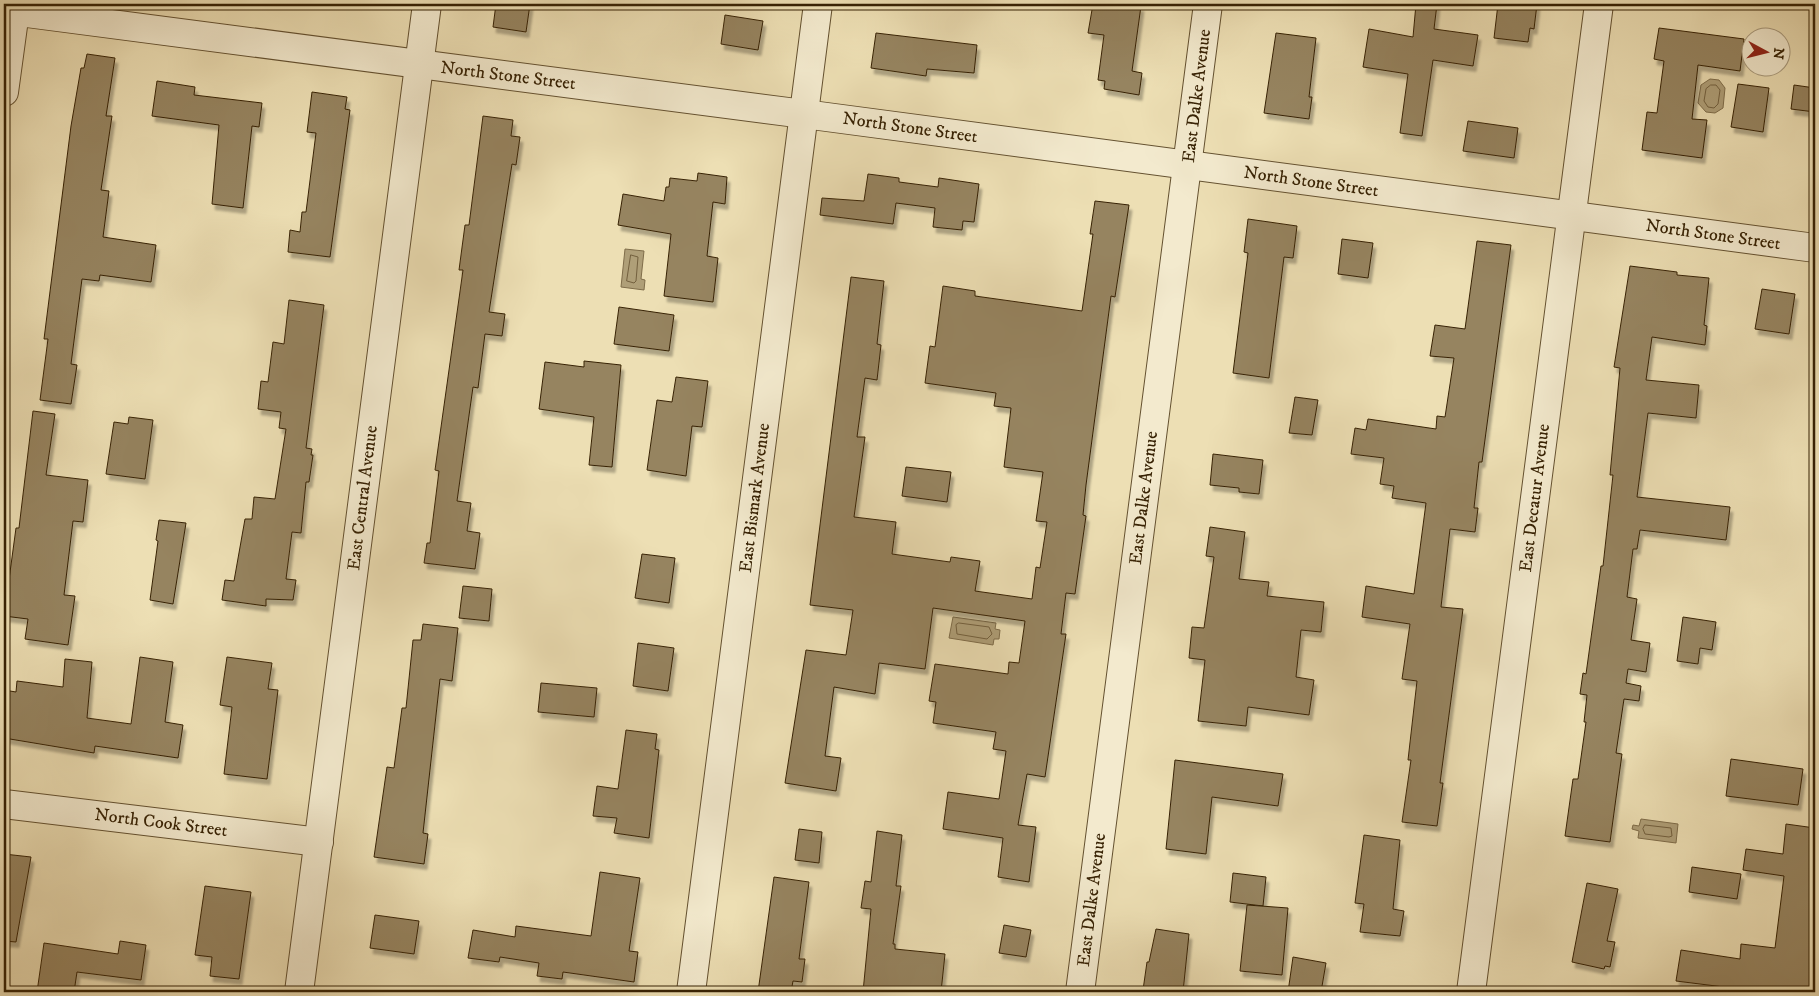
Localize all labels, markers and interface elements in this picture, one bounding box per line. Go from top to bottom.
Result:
street label: East Dalke Avenue [1178,28,1216,164]
north arrow [1742,28,1792,78]
text: N [1768,47,1788,61]
street label: North Stone Street [439,57,577,95]
street label: North Stone Street [841,108,979,148]
street label: North Stone Street [1242,162,1380,202]
street label: North Stone Street [1644,215,1782,255]
street label: East Bismark Avenue [735,422,775,574]
street label: East Decatur Avenue [1515,423,1555,573]
street label: East Central Avenue [343,424,383,572]
street label: East Dalke Avenue [1125,430,1163,566]
street label: North Cook Street [93,804,229,842]
street label: East Dalke Avenue [1073,832,1111,968]

